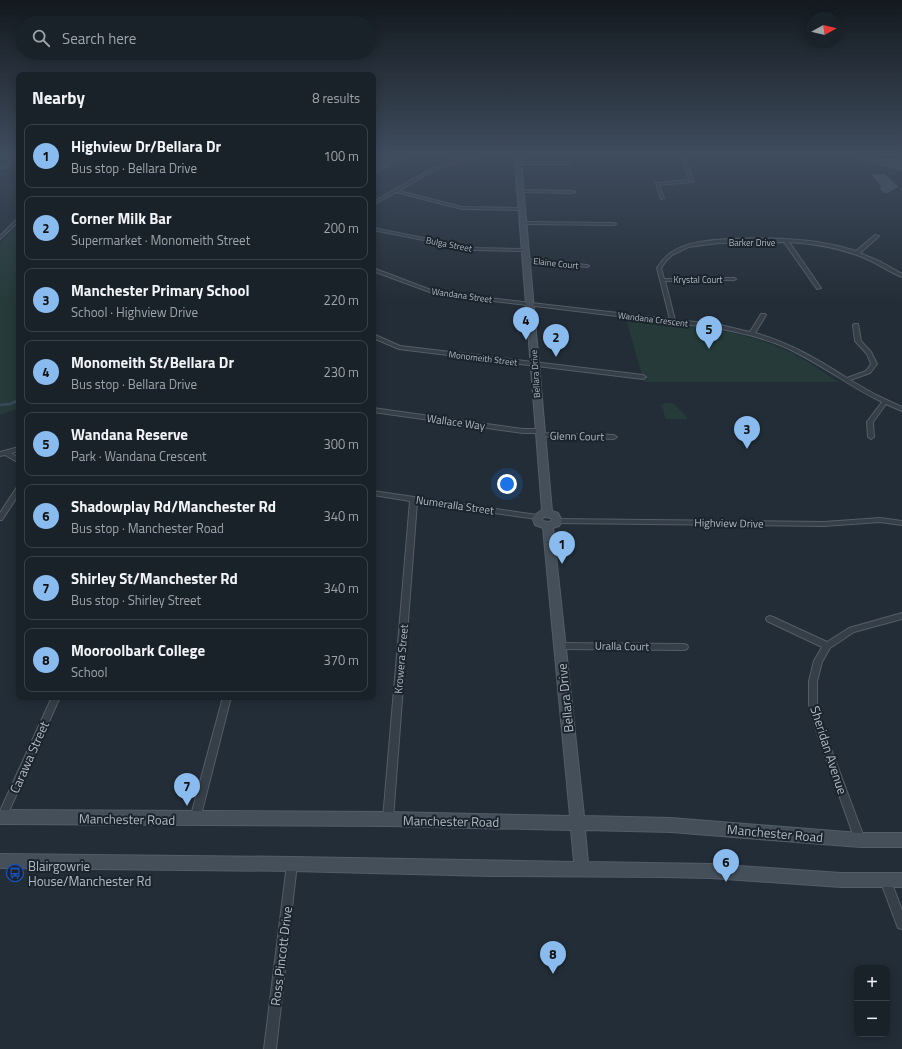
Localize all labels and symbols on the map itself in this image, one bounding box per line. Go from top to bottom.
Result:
north arrow [806,12,842,48]
street label: Bulga Street [425,233,474,255]
street label: Barker Drive [729,236,776,249]
street label: Elaine Court [533,254,580,272]
street label: Krystal Court [673,273,723,286]
street label: Wandana Street [431,284,494,306]
pin: 4 [513,307,539,340]
street label: Wandana Crescent [617,308,690,330]
pin: 5 [696,316,722,349]
pin: 2 [543,324,569,357]
street label: Monomeith Street [448,347,519,369]
street label: Bellara Drive [527,349,543,398]
street label: Wallace Way [426,410,487,434]
pin: 3 [734,416,760,449]
street label: Glenn Court [550,428,604,444]
your location [497,474,517,494]
street label: Numeralla Street [415,492,495,518]
street label: Highview Drive [694,514,764,532]
pin: 1 [549,531,575,564]
street label: Krowera Street [390,623,412,694]
street label: Uralla Court [595,638,650,654]
street label: Bellara Drive [551,662,579,734]
street label: Sheridan Avenue [805,703,853,797]
street label: Carawa Street [4,717,54,796]
pin: 7 [174,773,200,806]
street label: Manchester Road [79,808,175,830]
street label: Manchester Road [403,810,499,832]
street label: Manchester Road [726,819,824,847]
pin: 6 [713,849,739,882]
place label: Blairgowrie House/Manchester Rd [28,856,151,891]
bus stop icon: Blairgowrie House/Manchester Rd [5,863,25,883]
street label: Ross Pincott Drive [265,905,297,1007]
pin: 8 [540,941,566,974]

